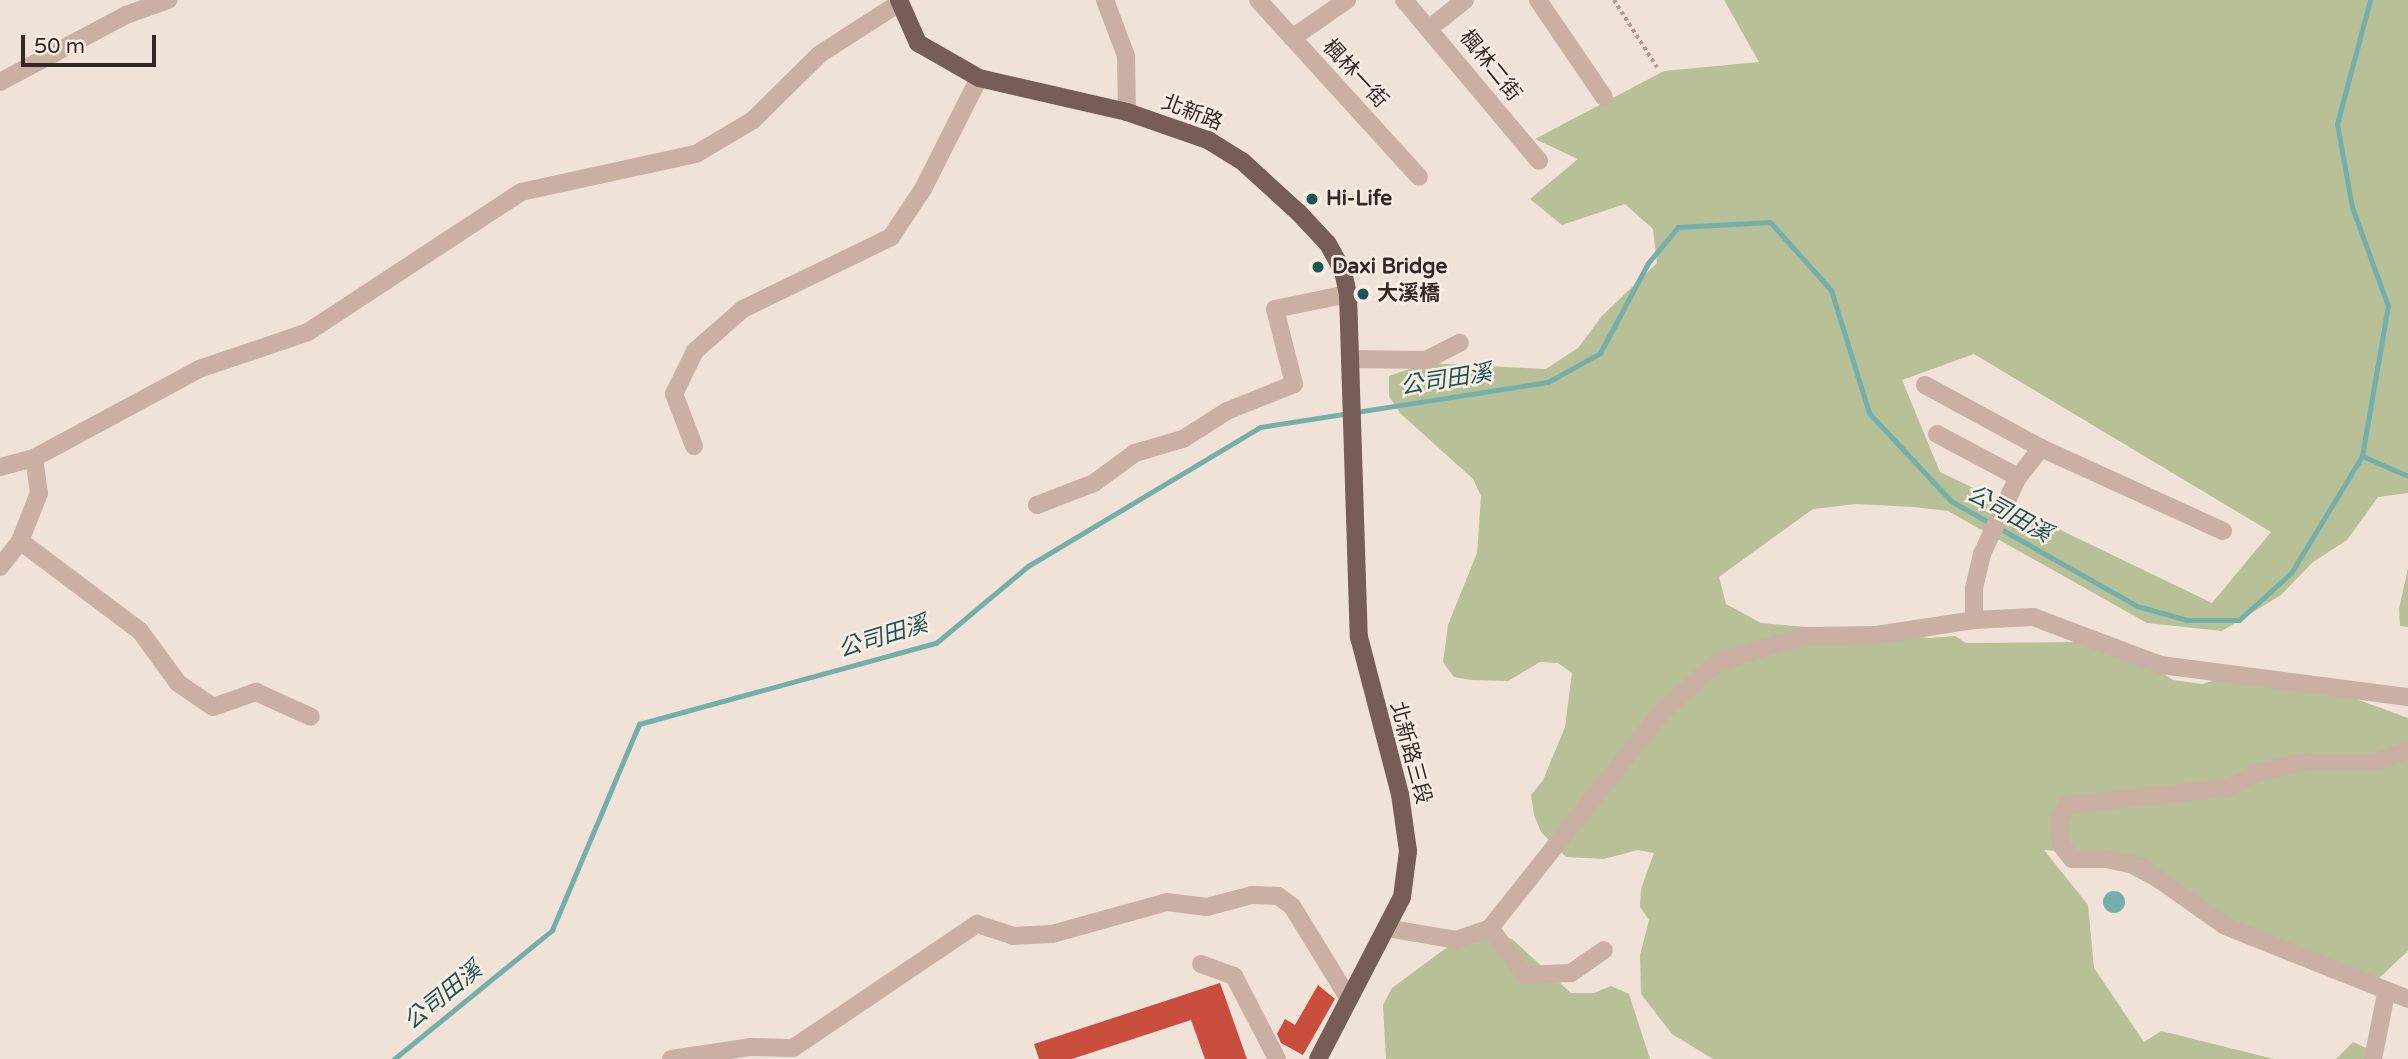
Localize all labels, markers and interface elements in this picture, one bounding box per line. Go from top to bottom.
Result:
scale bar [24,21,159,65]
street label: 楓林二街 [1454,25,1526,107]
text: 50 m [34,34,85,59]
street label: 楓林一街 [1317,35,1393,113]
street label: 北新路 [1158,90,1226,136]
place label: Hi-Life [1326,186,1392,212]
marker: Hi-Life [1304,191,1320,207]
place label: Daxi Bridge [1332,254,1447,280]
marker: Daxi Bridge [1310,259,1326,275]
place label: 大溪橋 [1377,281,1440,307]
marker: 大溪橋 [1355,286,1371,302]
water label: 公司田溪 [1398,359,1494,401]
water label: 公司田溪 [1962,480,2056,548]
water label: 公司田溪 [835,610,931,664]
street label: 北新路三段 [1384,699,1436,807]
water label: 公司田溪 [399,956,487,1036]

